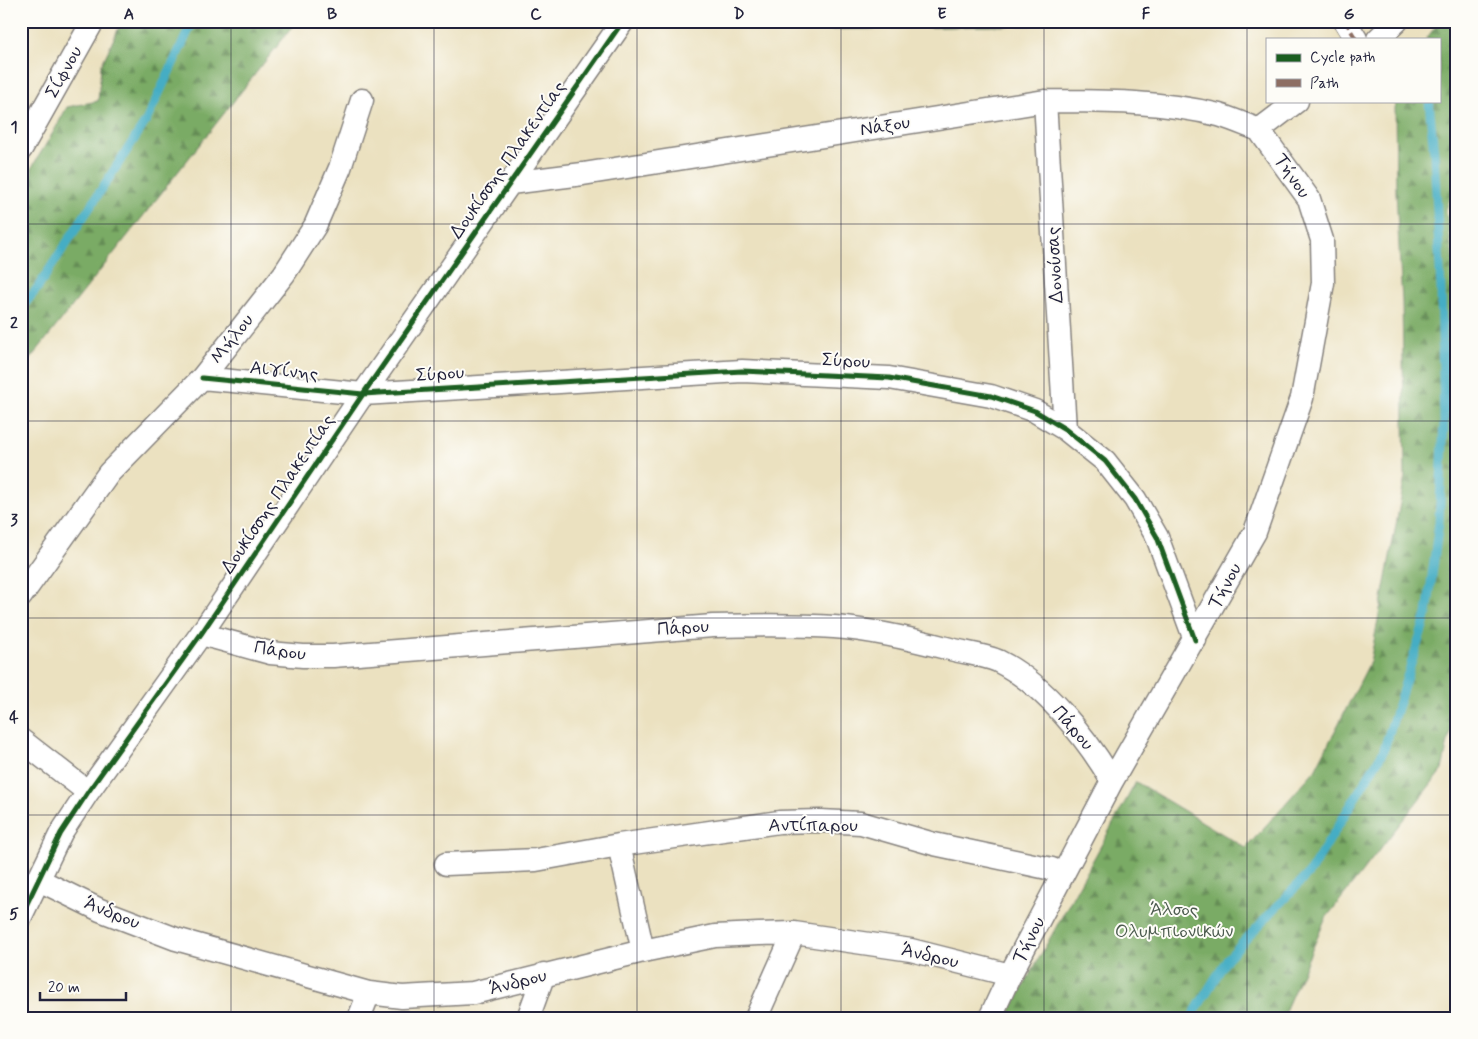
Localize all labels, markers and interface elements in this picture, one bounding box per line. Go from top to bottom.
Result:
text: A [124,4,134,25]
text: B [327,4,337,25]
text: C [530,4,542,25]
text: D [733,4,745,25]
text: E [937,4,947,25]
text: F [1142,4,1151,25]
text: G [1344,4,1355,25]
legend [1266,38,1440,102]
street label: Σίφνου [39,41,89,103]
text: Cycle path [1310,48,1375,68]
text: Path [1310,74,1339,94]
street label: Δουκίσσης Πλακεντίας [444,76,572,244]
street label: Νάξου [858,110,912,142]
text: 1 [10,117,18,138]
street label: Τήνου [1268,149,1316,203]
street label: Δονούσας [1041,226,1069,304]
street label: Μήλου [205,309,259,369]
text: 2 [10,313,18,334]
street label: Σύρου [821,347,871,375]
street label: Αιγίνης [249,355,319,387]
street label: Σύρου [415,360,465,388]
street label: Δουκίσσης Πλακεντίας [215,409,341,579]
text: 3 [10,510,18,531]
street label: Τήνου [1202,558,1248,614]
street label: Πάρου [656,614,710,642]
street label: Πάρου [253,635,307,667]
street label: Πάρου [1047,700,1099,756]
text: 4 [9,707,19,728]
street label: Αντίπαρου [768,813,858,838]
street label: Άνδρου [80,890,144,936]
park label: Άλσος Ολυμπιονικών [1115,897,1233,944]
text: 5 [9,904,19,925]
street label: Τήνου [1007,912,1051,968]
street label: Άνδρου [899,937,961,975]
street label: Άνδρου [487,963,549,1001]
scale bar [40,969,126,1001]
text: 20 m [48,978,80,998]

